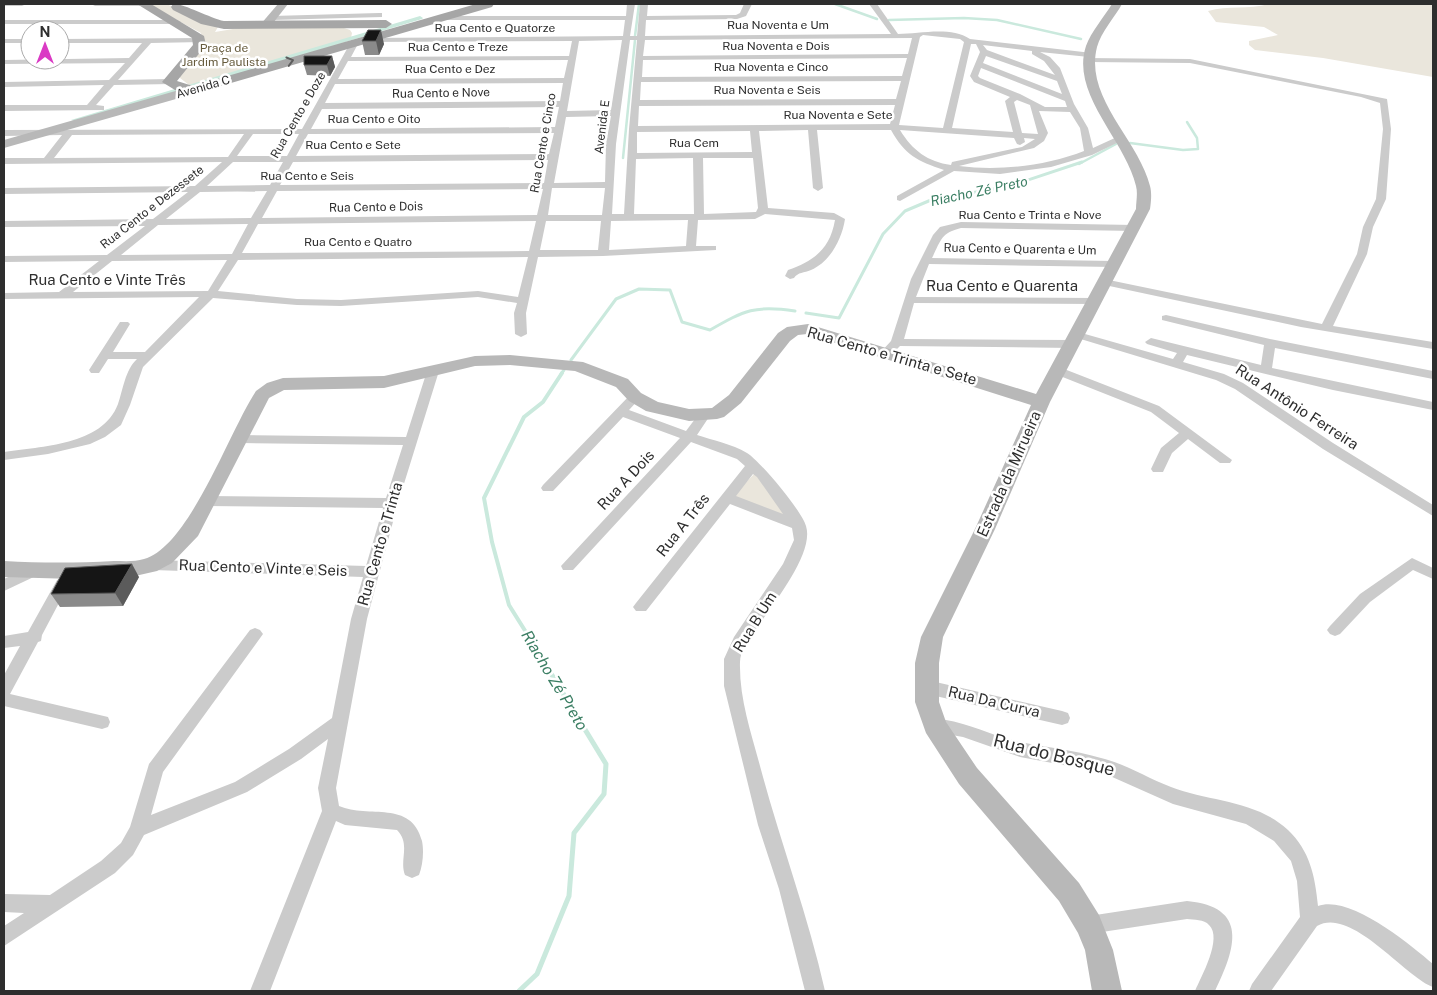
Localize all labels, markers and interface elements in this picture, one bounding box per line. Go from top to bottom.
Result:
street label: Rua Noventa e Um [727,18,829,32]
north arrow [20,20,70,70]
street label: Rua Cento e Quatorze [435,21,556,35]
text: N [40,24,50,40]
street label: Rua Noventa e Dois [722,39,830,53]
street label: Rua Cento e Treze [408,40,508,54]
park label: Praça de Jardim Paulista [182,41,266,69]
one-way arrow [286,57,294,67]
street label: Rua Noventa e Cinco [714,60,829,74]
street label: Rua Cento e Dez [405,62,496,76]
street label: Rua Cento e Doze [268,69,328,161]
street label: Avenida C [174,73,232,101]
street label: Rua Noventa e Seis [713,83,821,97]
street label: Rua Cento e Nove [392,85,490,101]
street label: Rua Cento e Cinco [527,92,559,194]
street label: Avenida E [592,99,612,155]
street label: Rua Noventa e Sete [783,108,893,122]
street label: Rua Cento e Oito [328,112,421,126]
street label: Rua Cem [669,136,719,150]
street label: Rua Cento e Sete [305,138,401,152]
street label: Rua Cento e Dezessete [98,162,207,252]
street label: Rua Cento e Seis [260,169,354,183]
water label: Riacho Zé Preto [929,173,1029,209]
street label: Rua Cento e Dois [329,199,423,215]
street label: Rua Cento e Trinta e Nove [958,208,1102,222]
street label: Rua Cento e Quatro [304,235,412,249]
street label: Rua Cento e Quarenta e Um [943,241,1097,257]
street label: Rua Cento e Vinte Três [28,271,186,288]
street label: Rua Cento e Quarenta [926,277,1078,294]
street label: Rua Cento e Trinta e Sete [805,323,979,388]
street label: Rua Antônio Ferreira [1233,360,1362,453]
street label: Estrada da Mirueira [973,408,1044,539]
street label: Rua A Dois [594,446,657,513]
street label: Rua Cento e Trinta [354,480,405,608]
street label: Rua A Três [653,490,712,560]
street label: Rua Cento e Vinte e Seis [178,556,348,579]
street label: Rua B Um [729,588,780,655]
water label: Riacho Zé Preto [517,627,592,734]
street label: Rua Da Curva [946,683,1042,720]
street label: Rua do Bosque [991,729,1117,780]

